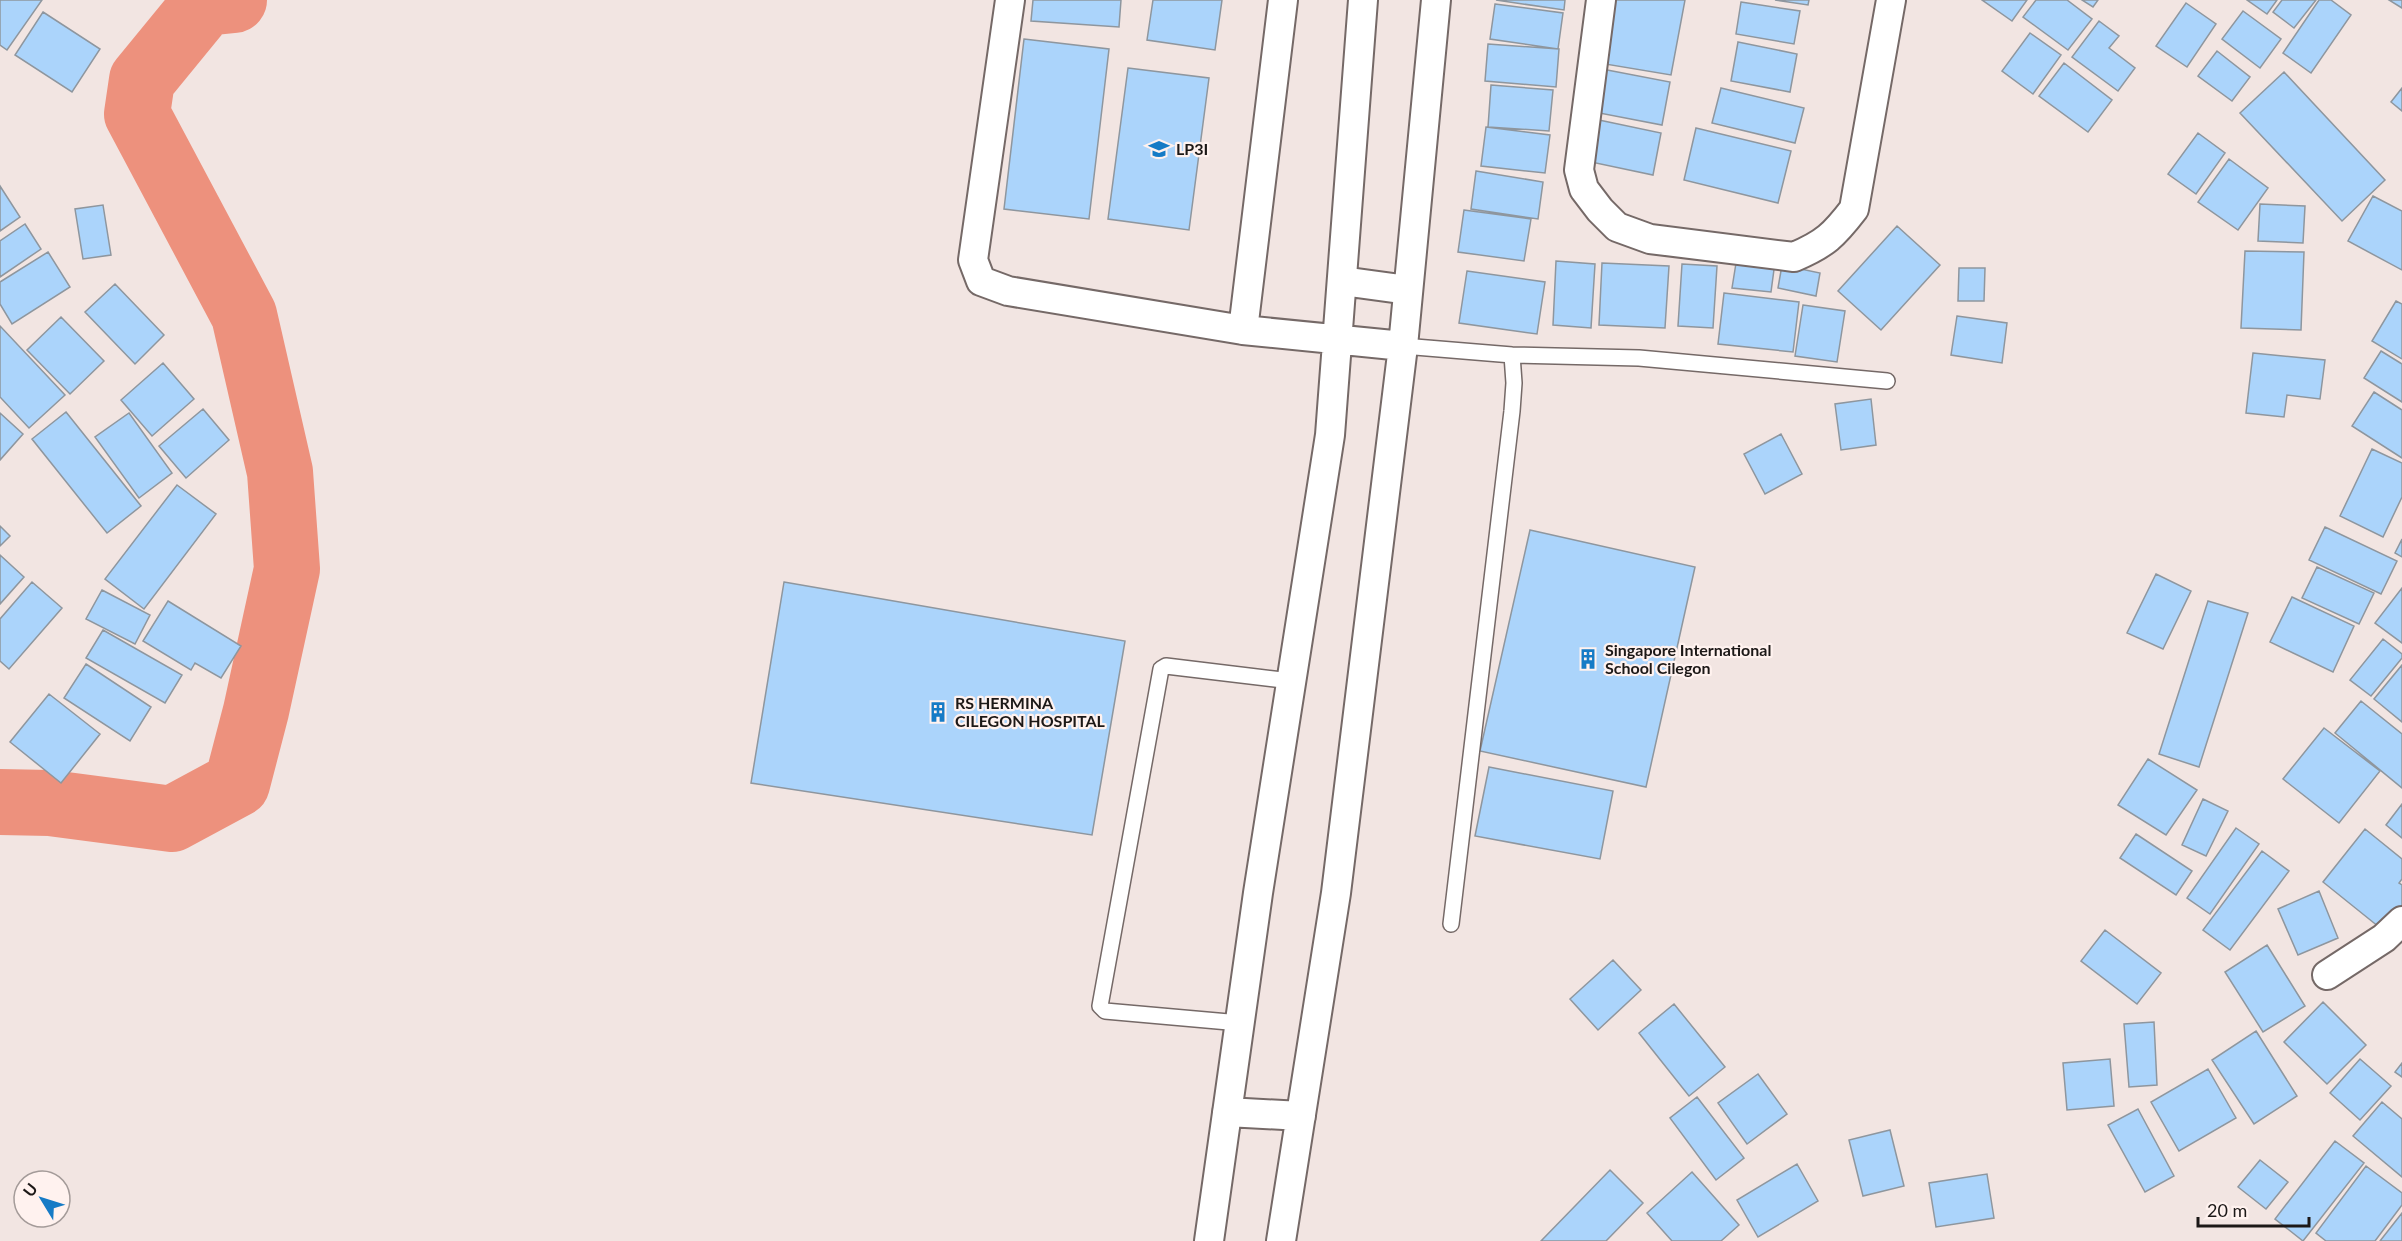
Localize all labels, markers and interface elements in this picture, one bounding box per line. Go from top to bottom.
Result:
school or university icon: LP3I [1147,137,1171,161]
place label: LP3I [1176,139,1208,158]
place label: Singapore International School Cilegon [1605,640,1771,677]
building icon: Singapore International School Cilegon [1576,647,1600,671]
place label: RS HERMINA CILEGON HOSPITAL [955,693,1106,730]
building icon: RS HERMINA CILEGON HOSPITAL [926,700,950,724]
north arrow [12,1169,72,1229]
text: U [19,1179,41,1200]
scale bar [2198,1190,2309,1228]
text: 20 m [2207,1199,2247,1221]

